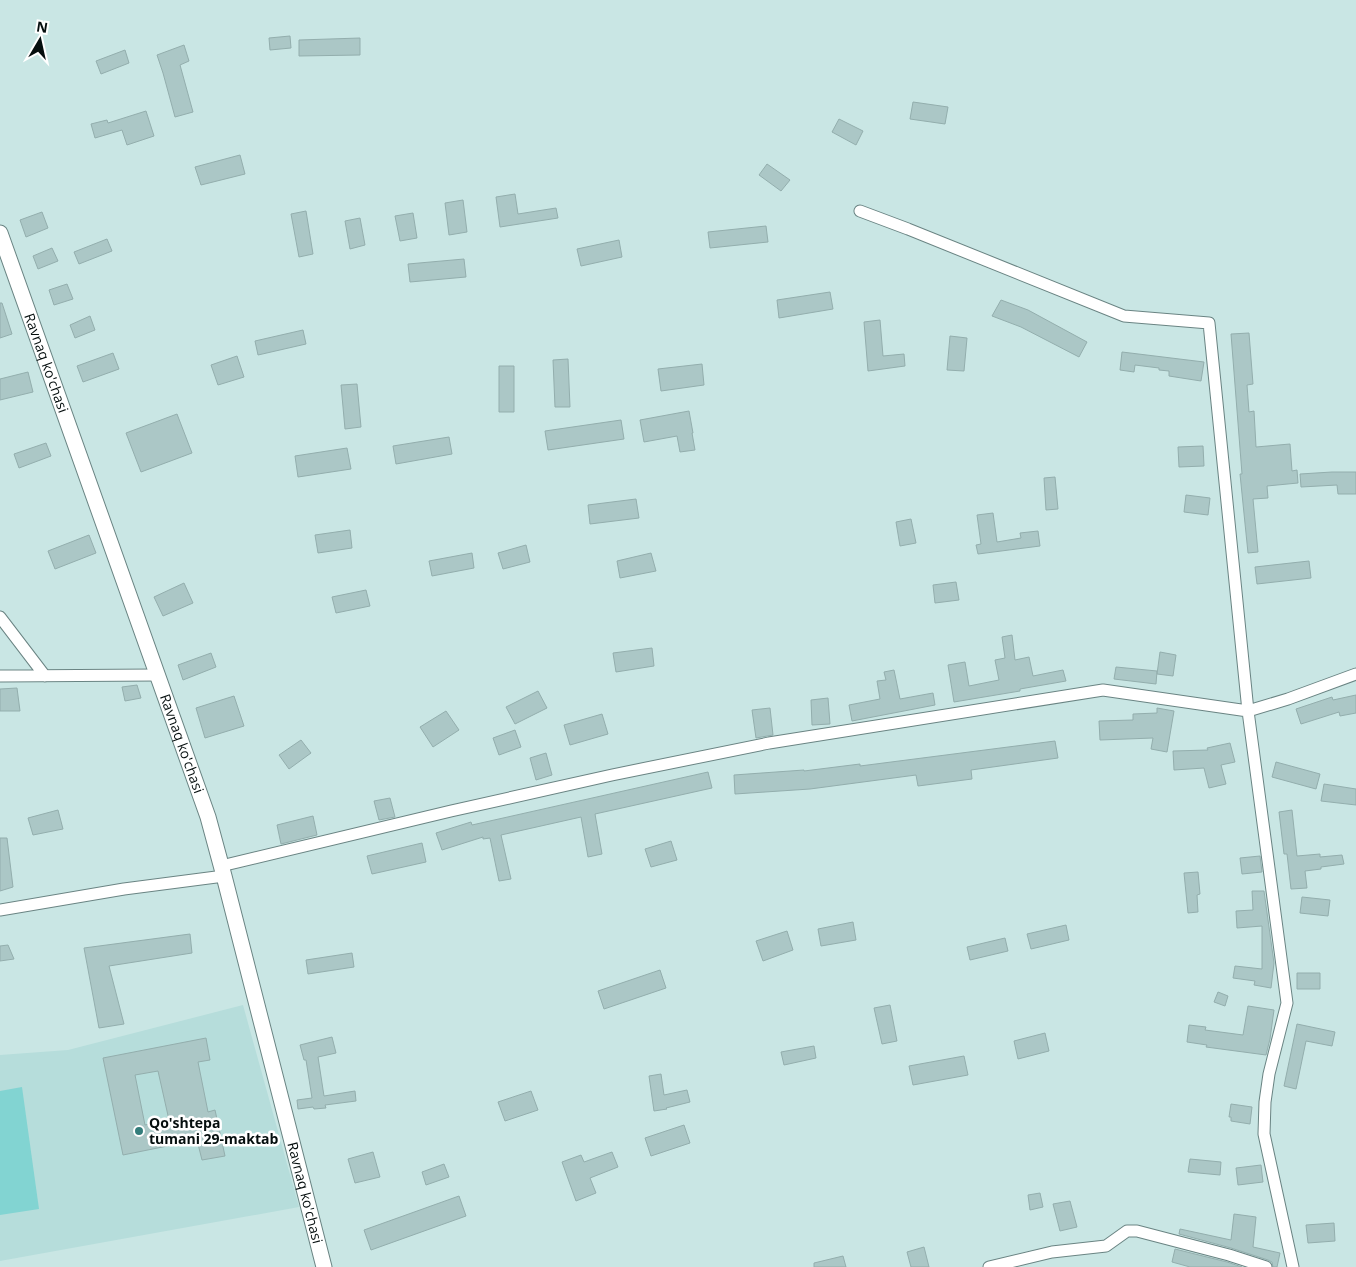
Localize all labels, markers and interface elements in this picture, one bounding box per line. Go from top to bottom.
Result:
north arrow [15,15,65,65]
text: N [35,16,49,37]
street label: Ravnaq ko'chasi [20,311,73,415]
street label: Ravnaq ko'chasi [156,691,209,796]
place label: Qo'shtepa tumani 29-maktab [149,1113,279,1148]
marker: Qo'shtepa tumani 29-maktab [133,1125,145,1137]
street label: Ravnaq ko'chasi [283,1140,328,1245]

